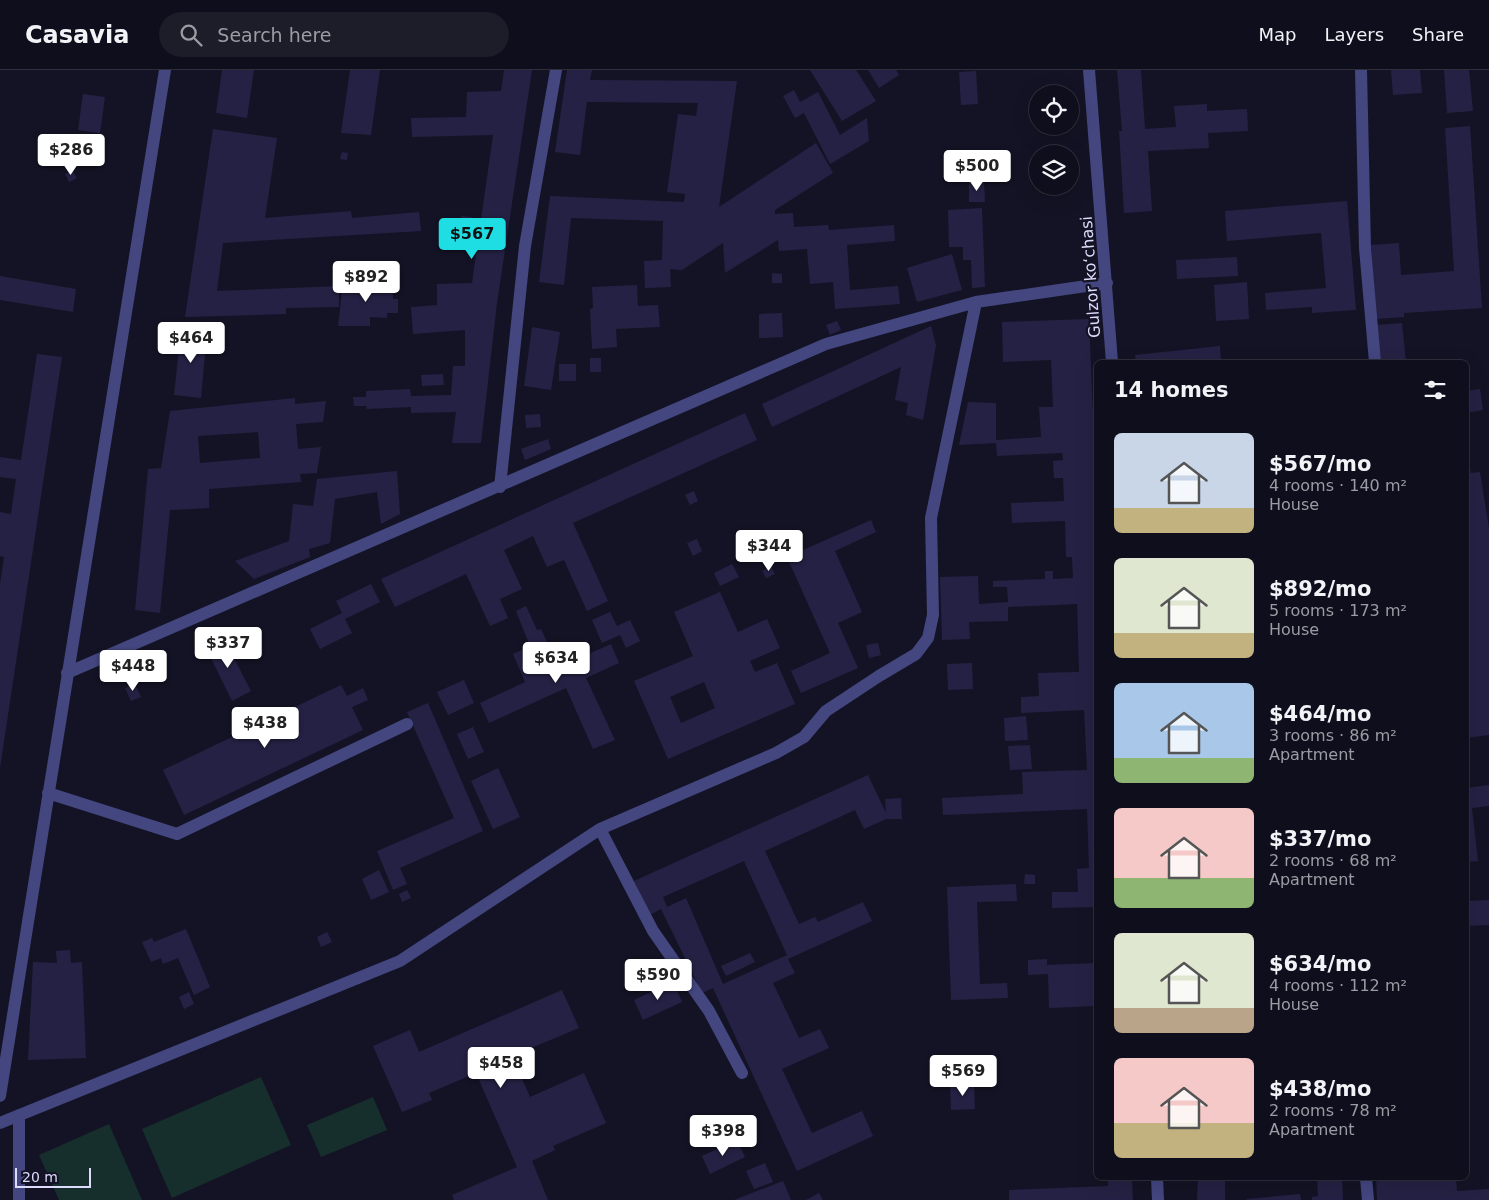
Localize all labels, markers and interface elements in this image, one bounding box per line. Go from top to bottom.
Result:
search box [159,12,509,57]
text: Casavia [25,21,129,49]
icon: search [177,21,205,49]
text: Search here [217,24,332,46]
text: Map [1258,24,1296,45]
text: Layers [1324,24,1384,45]
text: Share [1412,24,1464,45]
map controls [1029,85,1079,195]
button: locate [1029,85,1079,135]
pin: $286 [41,134,101,176]
text: $286 [49,140,93,159]
button: layers [1029,145,1079,195]
pin: $500 [947,150,1007,192]
text: $500 [955,156,999,175]
street label: Gulzor koʻchasi [1077,215,1104,338]
pin: $567 [442,218,502,260]
text: $567 [450,224,494,243]
pin: $892 [336,260,396,303]
text: $892 [344,267,388,286]
pin: $464 [161,322,221,364]
text: $464 [169,328,213,347]
icon: filters [1421,376,1449,404]
text: 14 homes [1114,378,1229,402]
text: $567/mo [1269,452,1371,476]
icon: home [1154,453,1214,513]
text: 4 rooms · 140 m² [1269,476,1407,495]
text: House [1269,495,1319,514]
pin: $344 [739,530,799,572]
text: $344 [747,536,791,555]
text: $892/mo [1269,577,1371,601]
icon: home [1154,578,1214,638]
text: 5 rooms · 173 m² [1269,601,1407,620]
text: House [1269,620,1319,639]
pin: $337 [198,626,258,669]
text: $337 [206,633,250,652]
pin: $634 [526,642,586,684]
text: $634 [534,648,578,667]
pin: $448 [103,650,163,692]
text: $448 [111,656,155,675]
text: $464/mo [1269,702,1371,726]
icon: home [1154,703,1214,763]
pin: $438 [235,706,295,749]
text: $438 [243,713,287,732]
text: 3 rooms · 86 m² [1269,726,1397,745]
text: Apartment [1269,745,1355,764]
text: $337/mo [1269,827,1371,851]
icon: home [1154,828,1214,888]
text: 2 rooms · 68 m² [1269,851,1397,870]
text: Apartment [1269,870,1355,889]
text: $634/mo [1269,952,1371,976]
icon: home [1154,953,1214,1013]
pin: $590 [628,958,688,1001]
text: $590 [636,965,680,984]
text: 4 rooms · 112 m² [1269,976,1407,995]
text: House [1269,995,1319,1014]
pin: $458 [471,1046,531,1089]
text: $458 [479,1053,523,1072]
pin: $569 [933,1054,993,1097]
text: $569 [941,1061,985,1080]
text: $438/mo [1269,1077,1371,1101]
icon: home [1154,1078,1214,1138]
text: 2 rooms · 78 m² [1269,1101,1397,1120]
pin: $398 [693,1114,753,1157]
text: Apartment [1269,1120,1355,1139]
text: $398 [701,1121,745,1140]
scale bar [15,1165,91,1188]
text: 20 m [22,1169,58,1185]

